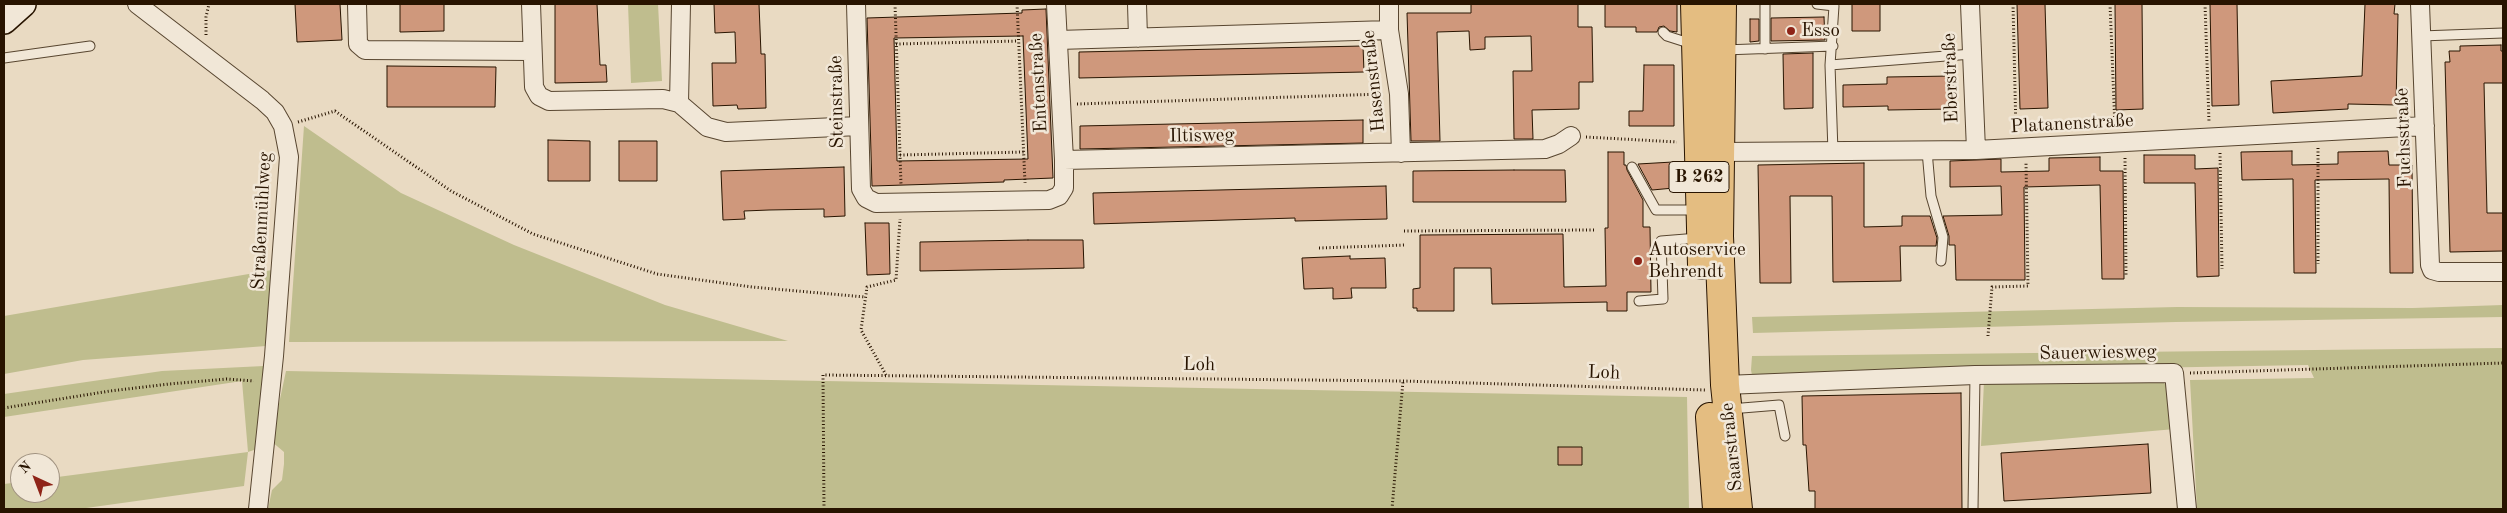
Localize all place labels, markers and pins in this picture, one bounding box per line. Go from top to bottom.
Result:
place label: Esso [1801,20,1840,42]
marker: Esso [1785,25,1797,37]
place label: Autoservice Behrendt [1648,239,1746,283]
marker: Autoservice Behrendt [1632,255,1644,267]

